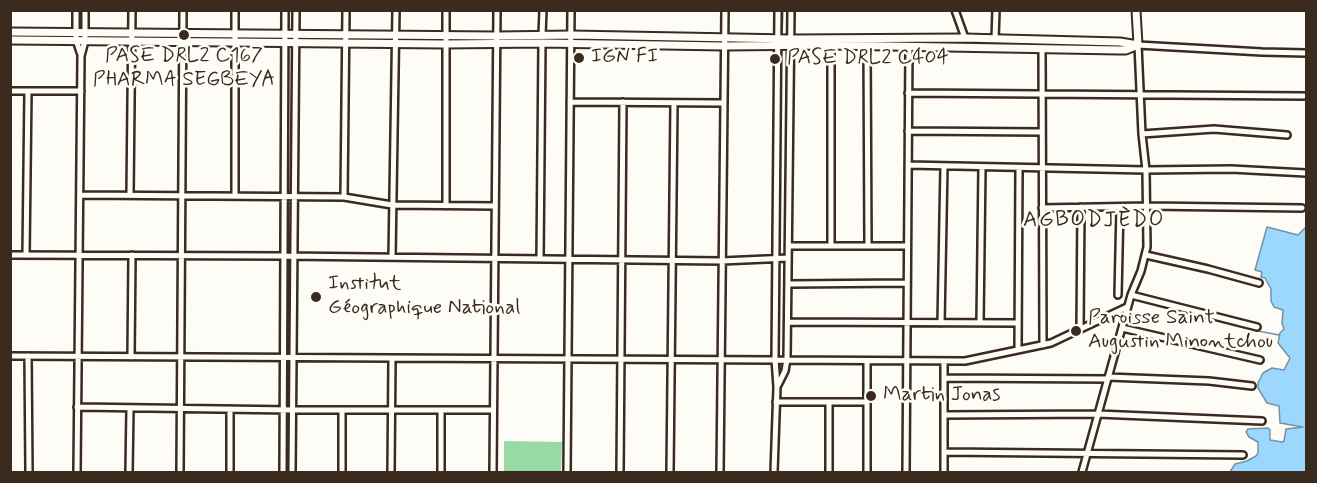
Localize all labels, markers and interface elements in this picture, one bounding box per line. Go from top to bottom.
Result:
marker: PASE DRL2 C167 PHARMA SEGBEYA [177,28,191,42]
place label: PASE DRL2 C167 PHARMA SEGBEYA [93,44,275,94]
place label: IGN FI [591,45,658,71]
place label: PASE DRL2 C404 [787,46,949,72]
marker: IGN FI [572,51,586,65]
marker: PASE DRL2 C404 [768,52,782,66]
district label: AGBODJÈDO [1023,208,1165,234]
place label: Institut Géographique National [328,272,520,322]
marker: Institut Géographique National [309,290,323,304]
place label: Paroisse Saint Augustin Minontchou [1088,306,1273,356]
marker: Paroisse Saint Augustin Minontchou [1069,324,1083,338]
place label: Martin Jonas [883,383,1001,409]
marker: Martin Jonas [864,389,878,403]

